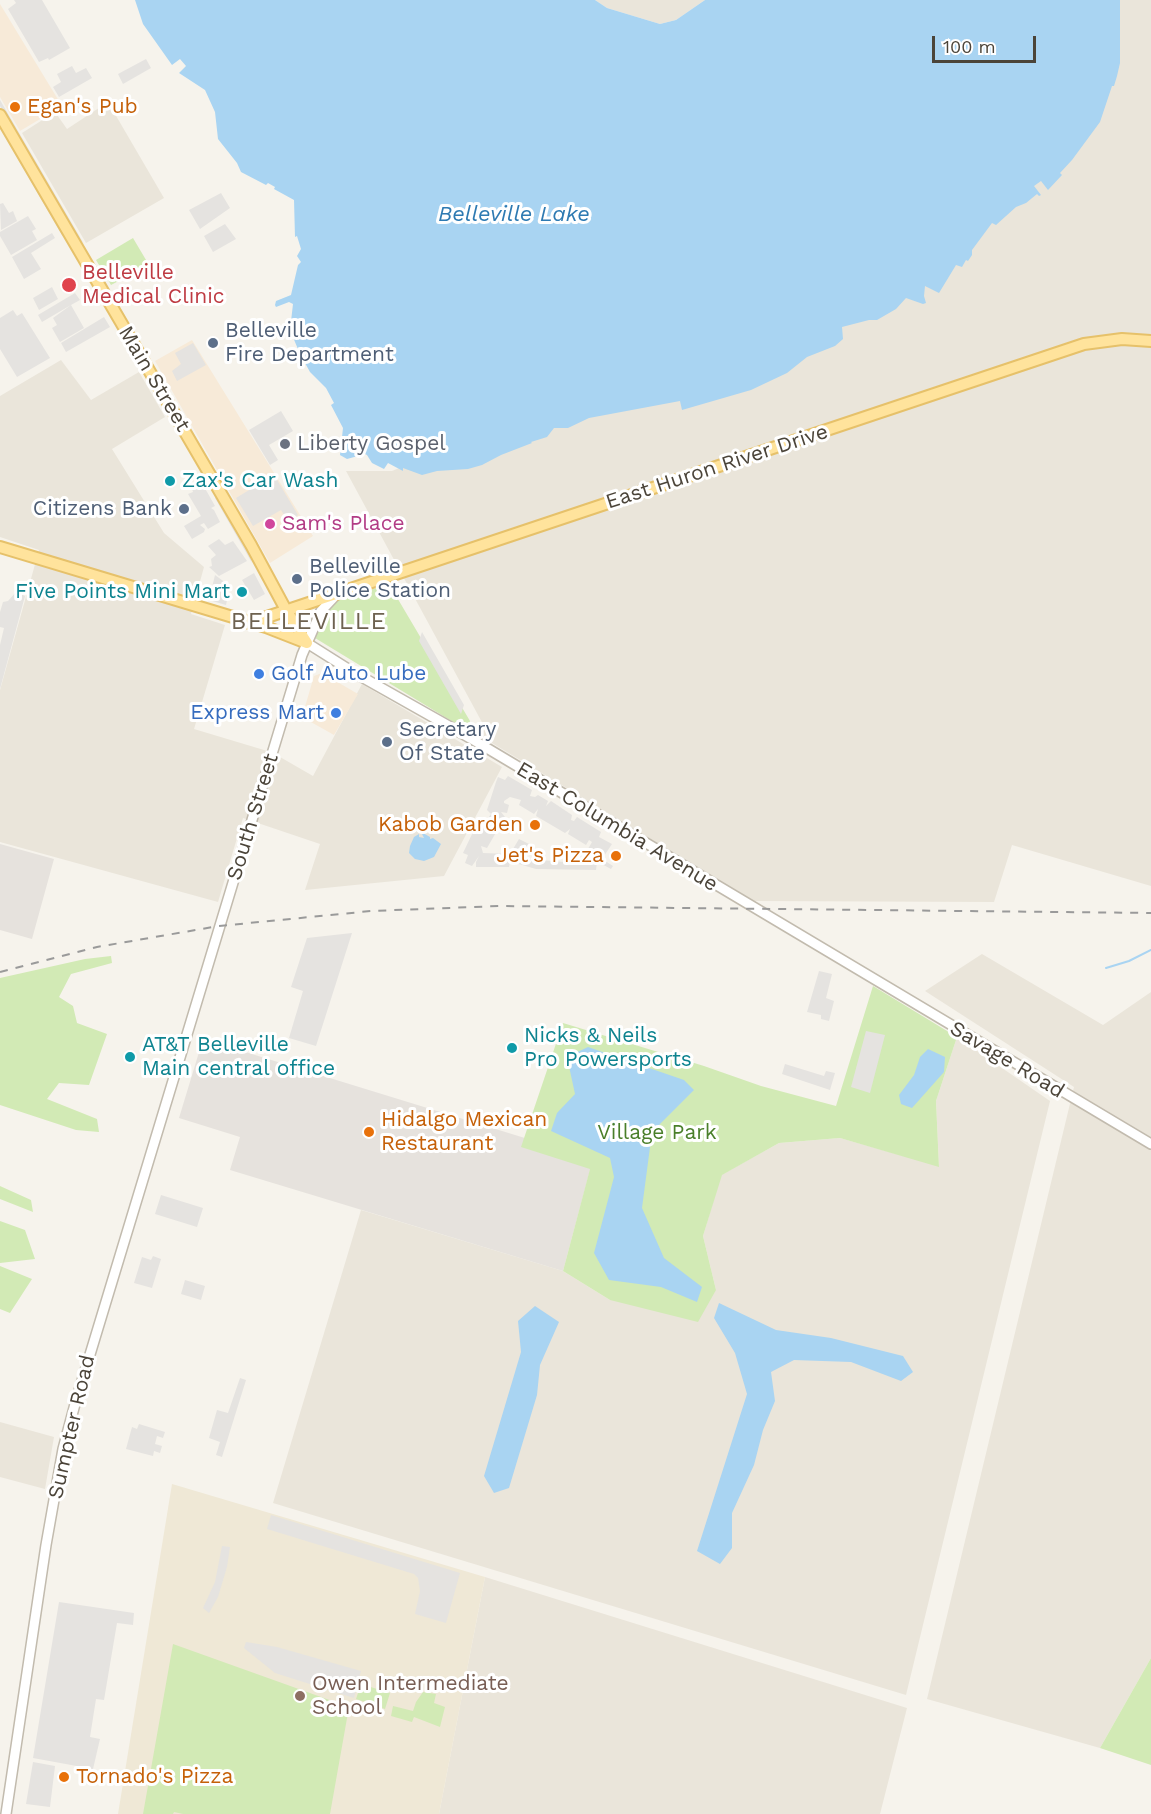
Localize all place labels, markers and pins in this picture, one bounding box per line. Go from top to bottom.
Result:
place label: Egan's Pub [27,94,138,120]
marker: Egan's Pub [8,100,22,114]
place label: Belleville Medical Clinic [82,260,225,310]
marker: Belleville Medical Clinic [60,276,78,294]
place label: Belleville Fire Department [225,318,394,368]
marker: Belleville Fire Department [206,336,220,350]
place label: Liberty Gospel [297,431,446,457]
marker: Liberty Gospel [278,437,292,451]
place label: Zax's Car Wash [182,468,338,494]
marker: Zax's Car Wash [163,474,177,488]
place label: Citizens Bank [33,496,172,522]
marker: Citizens Bank [177,502,191,516]
place label: Sam's Place [282,511,405,537]
marker: Sam's Place [263,517,277,531]
place label: Belleville Police Station [309,554,451,604]
marker: Belleville Police Station [290,572,304,586]
place label: Five Points Mini Mart [15,579,230,605]
marker: Five Points Mini Mart [235,585,249,599]
place label: Golf Auto Lube [271,661,426,687]
marker: Golf Auto Lube [252,667,266,681]
place label: Express Mart [190,700,324,726]
marker: Express Mart [329,706,343,720]
place label: Secretary Of State [399,717,496,767]
marker: Secretary Of State [380,735,394,749]
place label: Kabob Garden [378,812,523,838]
marker: Kabob Garden [528,818,542,832]
place label: Jet's Pizza [496,843,604,869]
marker: Jet's Pizza [609,849,623,863]
place label: Nicks & Neils Pro Powersports [524,1023,692,1073]
place label: AT&T Belleville Main central office [142,1032,335,1082]
marker: Nicks & Neils Pro Powersports [505,1041,519,1055]
marker: AT&T Belleville Main central office [123,1050,137,1064]
place label: Hidalgo Mexican Restaurant [381,1107,547,1157]
marker: Hidalgo Mexican Restaurant [362,1125,376,1139]
place label: Owen Intermediate School [312,1671,509,1721]
marker: Owen Intermediate School [293,1689,307,1703]
place label: Tornado's Pizza [76,1764,233,1790]
marker: Tornado's Pizza [57,1770,71,1784]

